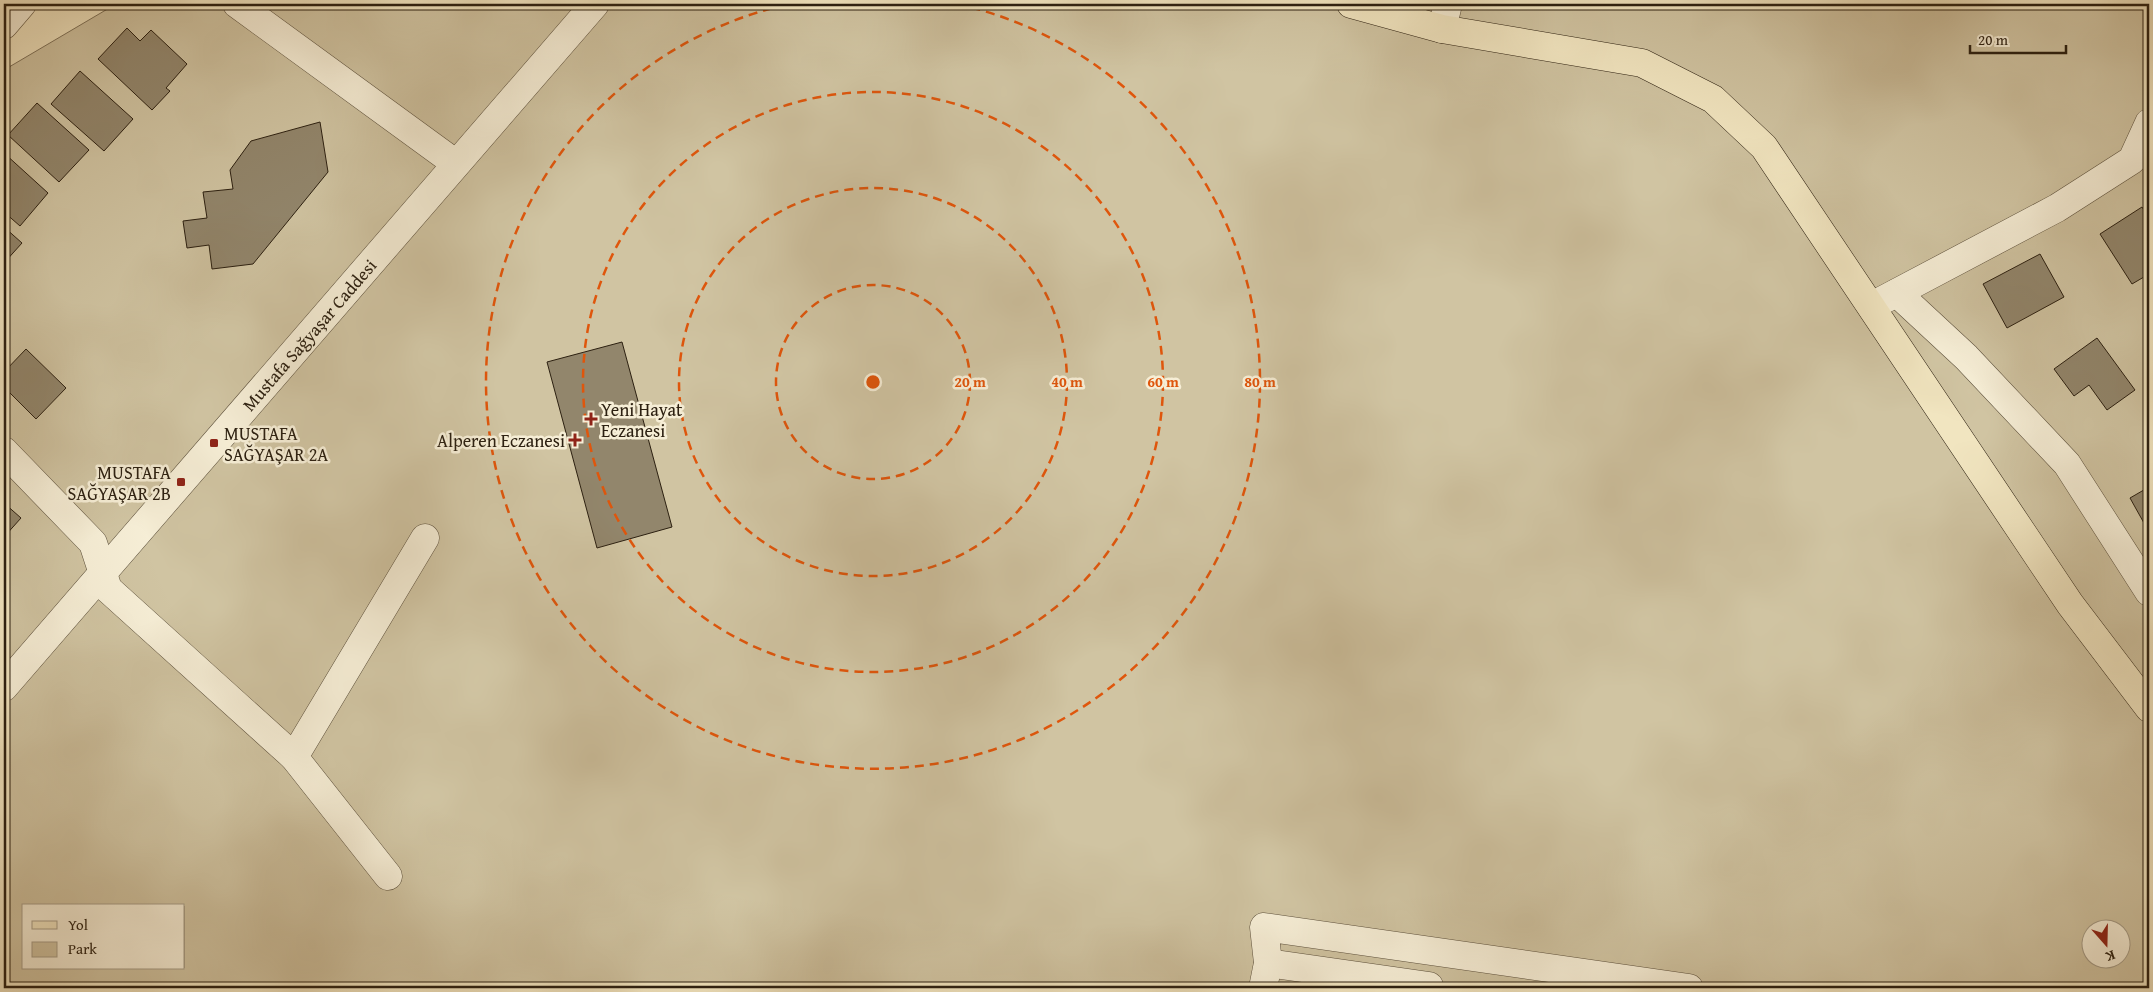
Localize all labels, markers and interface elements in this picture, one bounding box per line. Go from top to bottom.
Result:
scale bar [1970,22,2067,54]
text: 20 m [1978,29,2009,50]
street label: Mustafa Sağyaşar Caddesi [235,253,382,417]
text: 20 m [954,371,986,392]
text: 40 m [1051,371,1083,392]
text: 60 m [1147,371,1179,392]
text: 80 m [1244,371,1276,392]
centre of rings [864,373,882,391]
place label: Yeni Hayat Eczanesi [601,396,683,444]
marker: Yeni Hayat Eczanesi [585,413,597,425]
place label: MUSTAFA SAĞYAŞAR 2A [224,420,328,468]
place label: Alperen Eczanesi [437,427,565,454]
marker: Alperen Eczanesi [569,434,581,446]
marker: MUSTAFA SAĞYAŞAR 2A [208,437,220,449]
place label: MUSTAFA SAĞYAŞAR 2B [67,459,171,507]
marker: MUSTAFA SAĞYAŞAR 2B [175,476,187,488]
legend [22,904,185,970]
text: Yol [68,914,88,935]
north arrow [2080,920,2130,970]
text: Park [68,938,97,959]
text: K [2103,945,2118,967]

